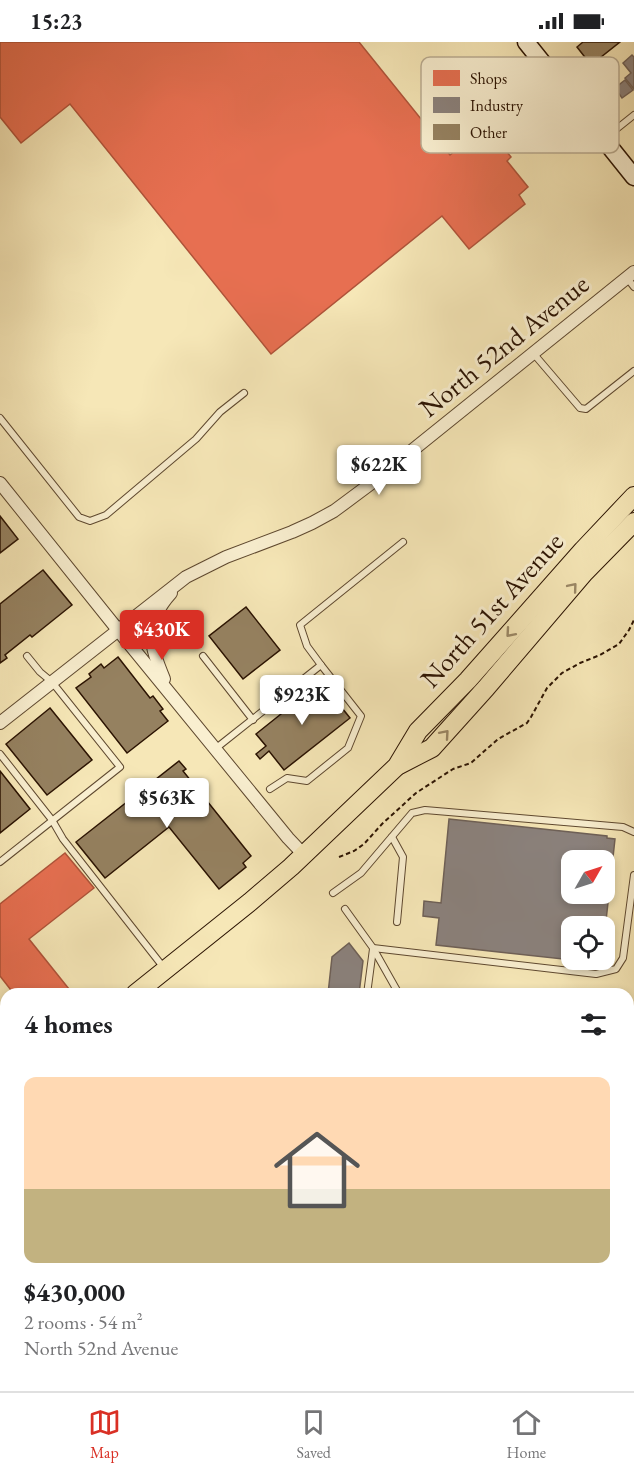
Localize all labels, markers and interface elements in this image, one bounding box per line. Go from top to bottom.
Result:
text: 15:23 [30,7,83,36]
legend [421,57,619,153]
text: Shops [470,68,507,89]
text: Industry [470,95,524,116]
text: Other [470,122,508,143]
street label: North 52nd Avenue [412,266,596,425]
pin: $622K [337,445,421,496]
text: $622K [351,451,407,477]
street label: North 51st Avenue [413,525,571,695]
one-way arrow [566,583,577,594]
pin: $430K [120,610,204,661]
text: $430K [134,616,190,642]
one-way arrow [506,626,517,637]
pin: $923K [260,675,344,726]
text: $923K [274,681,330,707]
one-way arrow [438,730,449,741]
pin: $563K [125,778,209,829]
text: $563K [139,784,195,810]
north arrow [561,850,615,904]
map controls [561,850,615,970]
button: locate [561,916,615,970]
text: 4 homes [24,1007,113,1041]
icon: filters [577,1008,610,1041]
icon: home [263,1116,371,1224]
text: $430,000 [24,1275,125,1309]
text: 2 rooms · 54 m² [24,1309,143,1335]
text: North 52nd Avenue [24,1335,178,1361]
tab: Map [88,1406,121,1463]
tab: Saved [297,1406,331,1463]
tab: Home [507,1406,546,1463]

